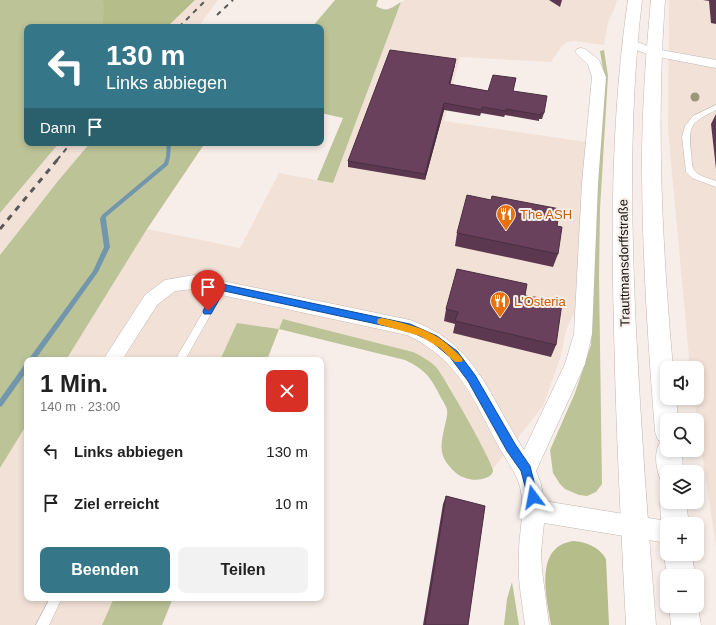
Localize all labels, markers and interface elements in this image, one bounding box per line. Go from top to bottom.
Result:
icon: left [40,40,92,92]
text: 130 m [106,40,185,71]
text: Links abbiegen [106,73,227,93]
icon: arrive [84,116,106,138]
text: Dann [40,119,76,136]
street label: Trauttmansdorffstraße [615,199,633,327]
restaurant icon: The ASH [495,203,517,231]
place label: The ASH [520,207,572,222]
pin [191,270,225,311]
icon: arrive [197,276,219,298]
restaurant icon: L'Osteria [489,290,511,318]
place label: L'Osteria [514,294,566,309]
map controls [660,361,704,613]
button: sound [660,361,704,405]
text: 1 Min. [40,370,108,397]
button: close [266,370,308,412]
text: 140 m · 23:00 [40,399,120,414]
button: search [660,413,704,457]
icon: left [40,440,62,462]
text: Links abbiegen [74,443,183,460]
text: 130 m [266,443,308,460]
button: layers [660,465,704,509]
position arrow [512,476,554,518]
icon: arrive [40,492,62,514]
text: Ziel erreicht [74,495,159,512]
text: 10 m [275,495,308,512]
button: + [660,517,704,561]
button: Beenden [40,547,170,593]
button: Teilen [178,547,308,593]
button: − [660,569,704,613]

